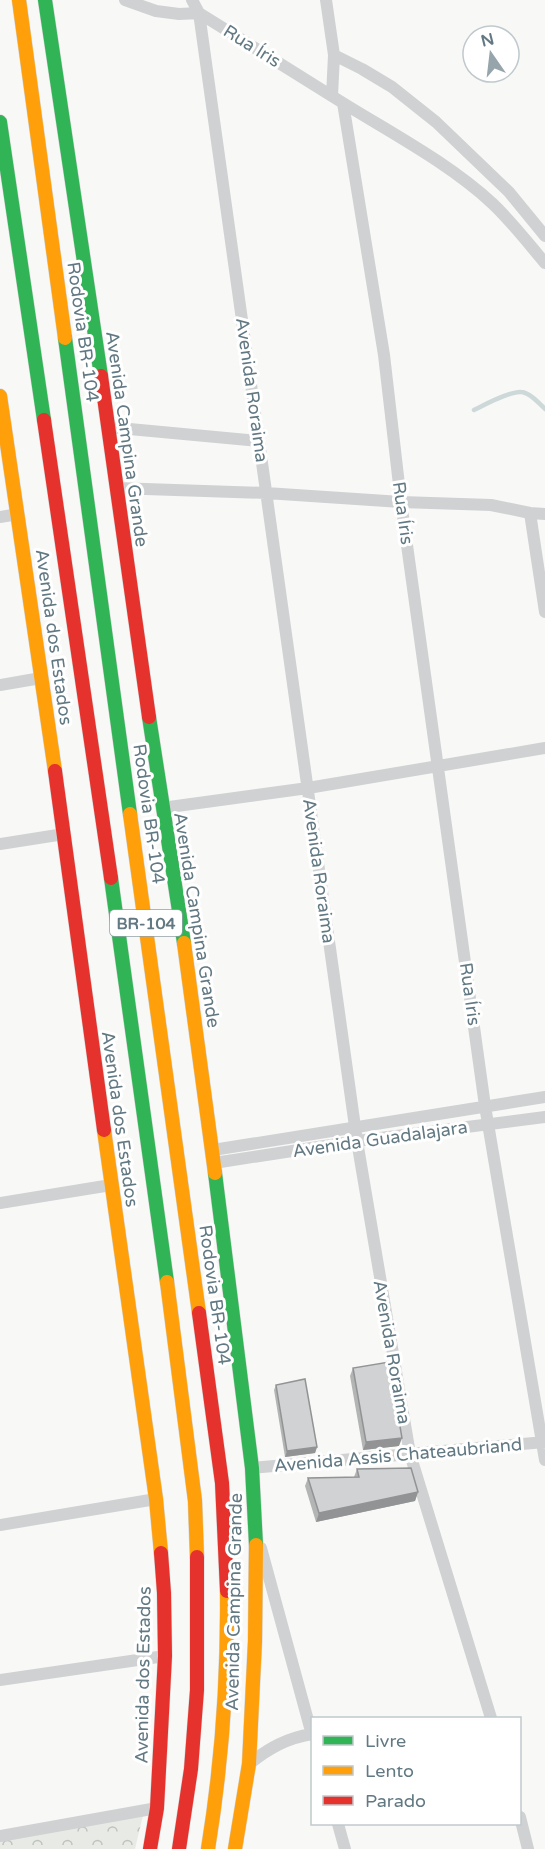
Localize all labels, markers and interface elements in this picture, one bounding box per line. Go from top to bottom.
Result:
street label: Rua Íris [219,20,285,72]
north arrow [461,24,521,84]
text: N [479,29,496,52]
street label: Rodovia BR-104 [62,261,104,403]
street label: Avenida Roraima [231,316,273,464]
street label: Avenida Campina Grande [101,330,153,548]
street label: Rua Íris [388,480,418,546]
street label: Avenida dos Estados [31,548,77,726]
street label: Rodovia BR-104 [128,743,170,885]
street label: Avenida Roraima [298,797,340,945]
street label: Avenida Campina Grande [169,811,225,1029]
road number: BR-104 [110,910,182,936]
street label: Rua Íris [455,961,485,1027]
street label: Avenida dos Estados [97,1030,143,1208]
street label: Avenida Guadalajara [291,1116,469,1162]
street label: Rodovia BR-104 [194,1224,236,1366]
street label: Avenida Roraima [369,1278,415,1426]
street label: Avenida Assis Chateaubriand [273,1433,523,1477]
street label: Avenida Campina Grande [221,1493,247,1711]
street label: Avenida dos Estados [130,1586,156,1764]
legend [311,1717,521,1825]
text: Livre [365,1730,406,1752]
text: Lento [365,1760,414,1782]
text: Parado [365,1790,426,1812]

